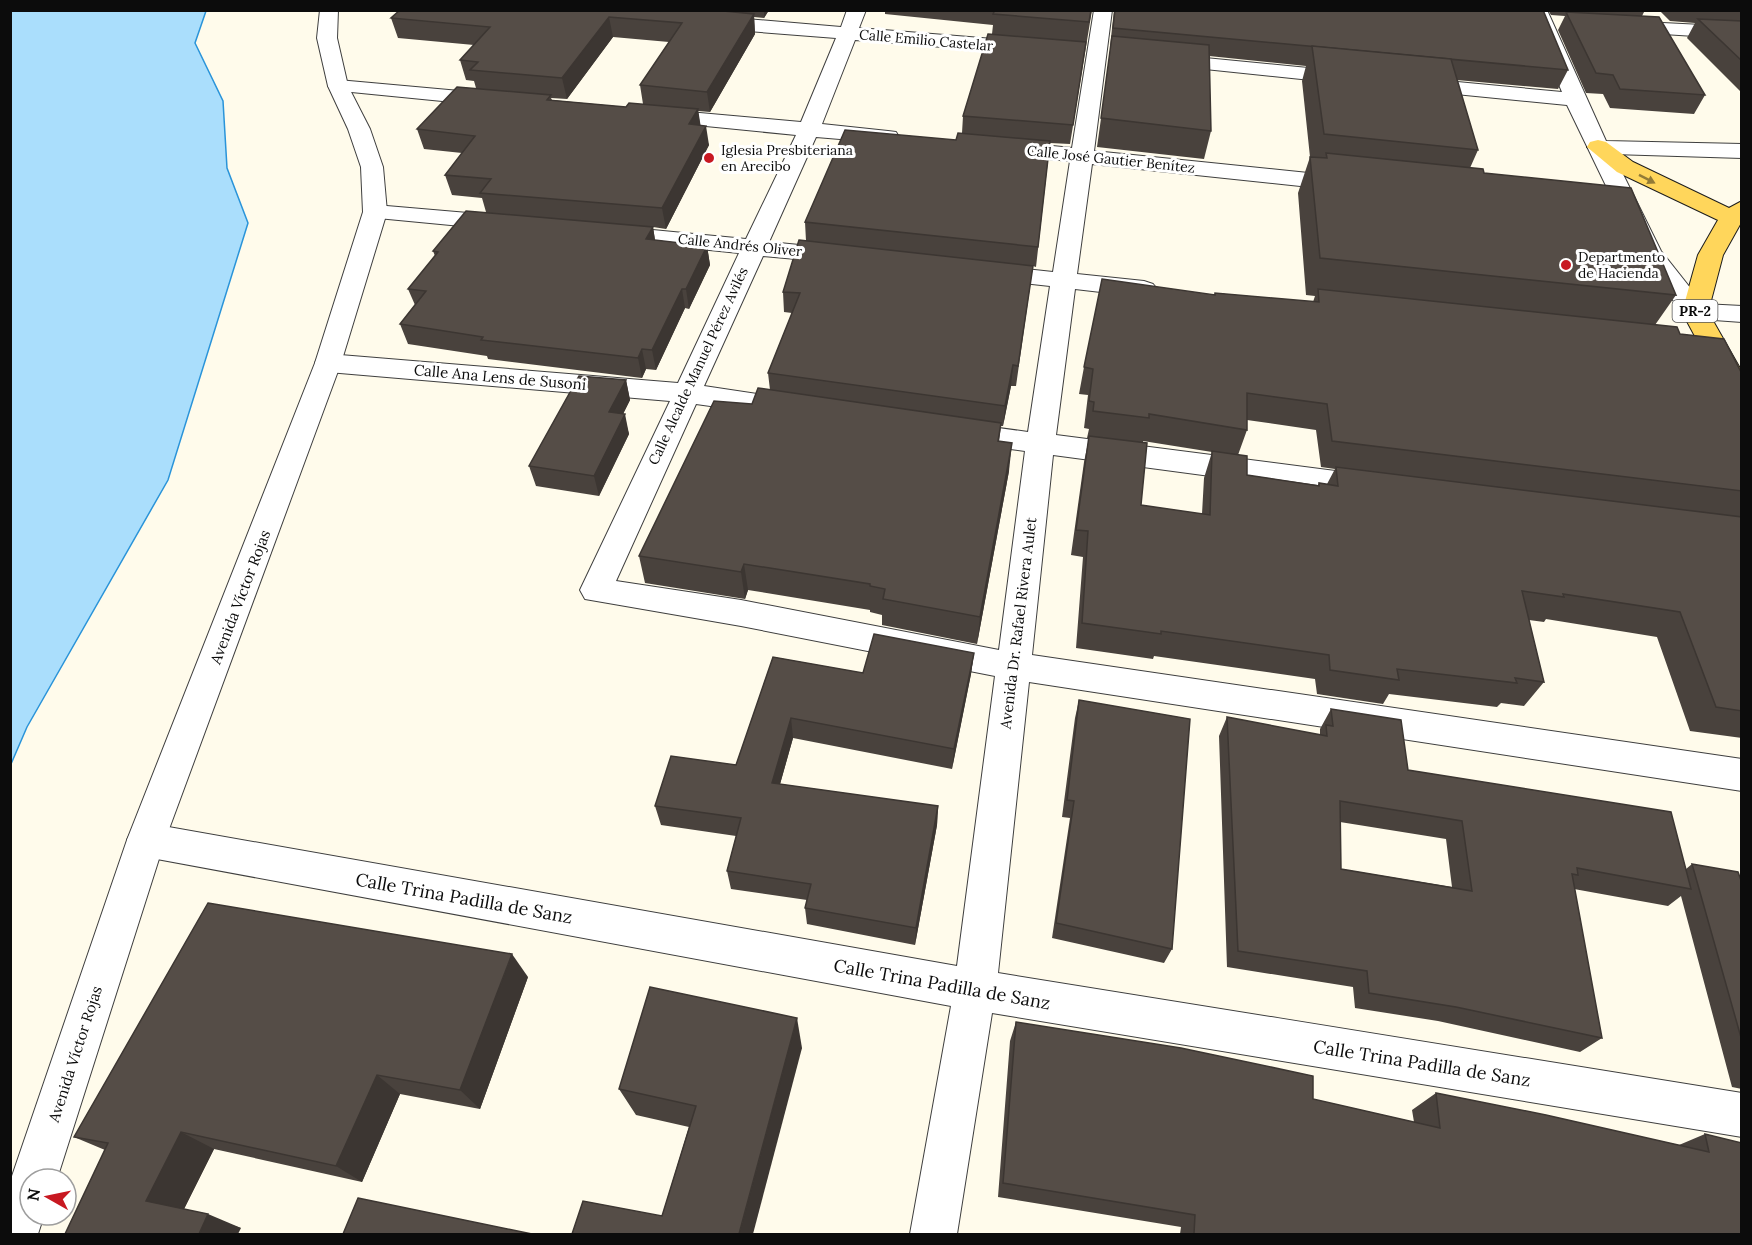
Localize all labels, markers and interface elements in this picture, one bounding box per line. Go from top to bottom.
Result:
street label: Calle Emilio Castelar [858,25,994,55]
place label: Iglesia Presbiteriana en Arecibo [721,141,853,175]
street label: Calle José Gautier Benítez [1026,141,1196,177]
marker: Iglesia Presbiteriana en Arecibo [702,151,716,165]
one-way arrow [1639,174,1656,183]
street label: Calle Andrés Oliver [677,230,803,260]
place label: Departmento de Hacienda [1578,248,1665,282]
marker: Departmento de Hacienda [1559,258,1573,272]
street label: Calle Alcalde Manuel Pérez Avilés [644,264,752,468]
road number: PR-2 [1672,300,1718,322]
street label: Calle Ana Lens de Susoni [413,360,587,394]
street label: Avenida Dr. Rafael Rivera Aulet [995,516,1040,731]
street label: Avenida Víctor Rojas [205,527,274,668]
street label: Calle Trina Padilla de Sanz [354,868,574,928]
street label: Calle Trina Padilla de Sanz [832,954,1052,1014]
street label: Avenida Víctor Rojas [44,983,106,1125]
street label: Calle Trina Padilla de Sanz [1312,1034,1532,1092]
north arrow [18,1167,78,1227]
text: N [22,1187,44,1202]

